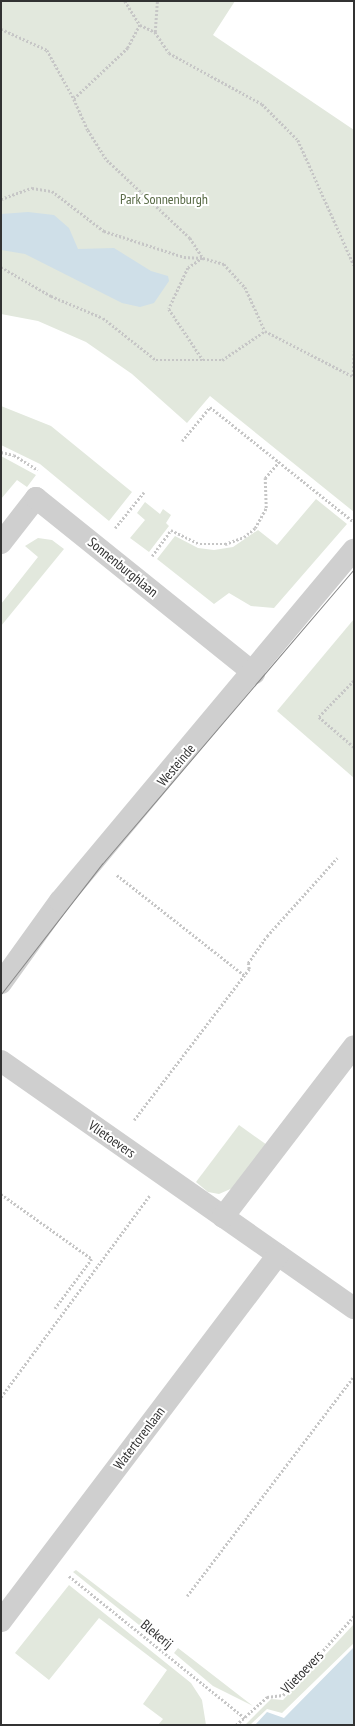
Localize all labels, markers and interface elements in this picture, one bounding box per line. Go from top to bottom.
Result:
park label: Park Sonnenburgh [120,191,208,207]
street label: Sonnenburghlaan [85,534,161,600]
street label: Westeinde [154,740,198,790]
street label: Vlietoevers [85,1117,139,1161]
street label: Watertorenlaan [110,1403,168,1473]
street label: Blekerij [137,1616,177,1652]
street label: Vlietoevers [277,1647,327,1697]

